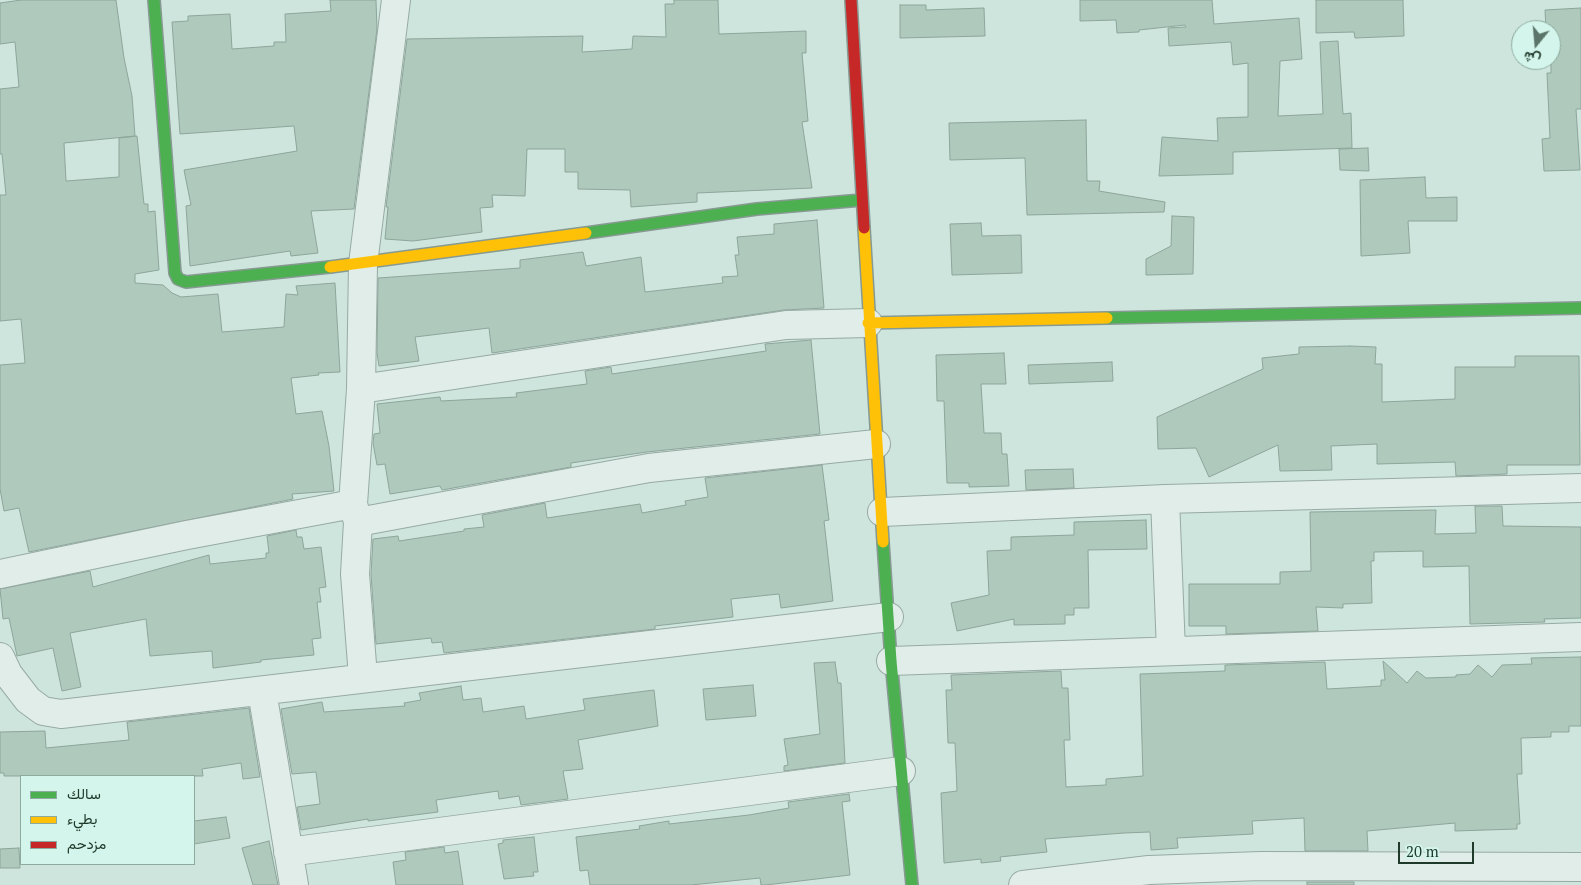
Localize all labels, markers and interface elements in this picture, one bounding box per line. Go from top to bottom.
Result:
north arrow [1511,20,1561,70]
text: ش [1521,47,1543,70]
legend [20,775,195,865]
text: سالك [67,783,101,803]
text: بطيء [67,808,97,828]
scale bar [1401,832,1477,864]
text: مزدحم [67,833,106,853]
text: 20 m [1406,841,1439,861]

